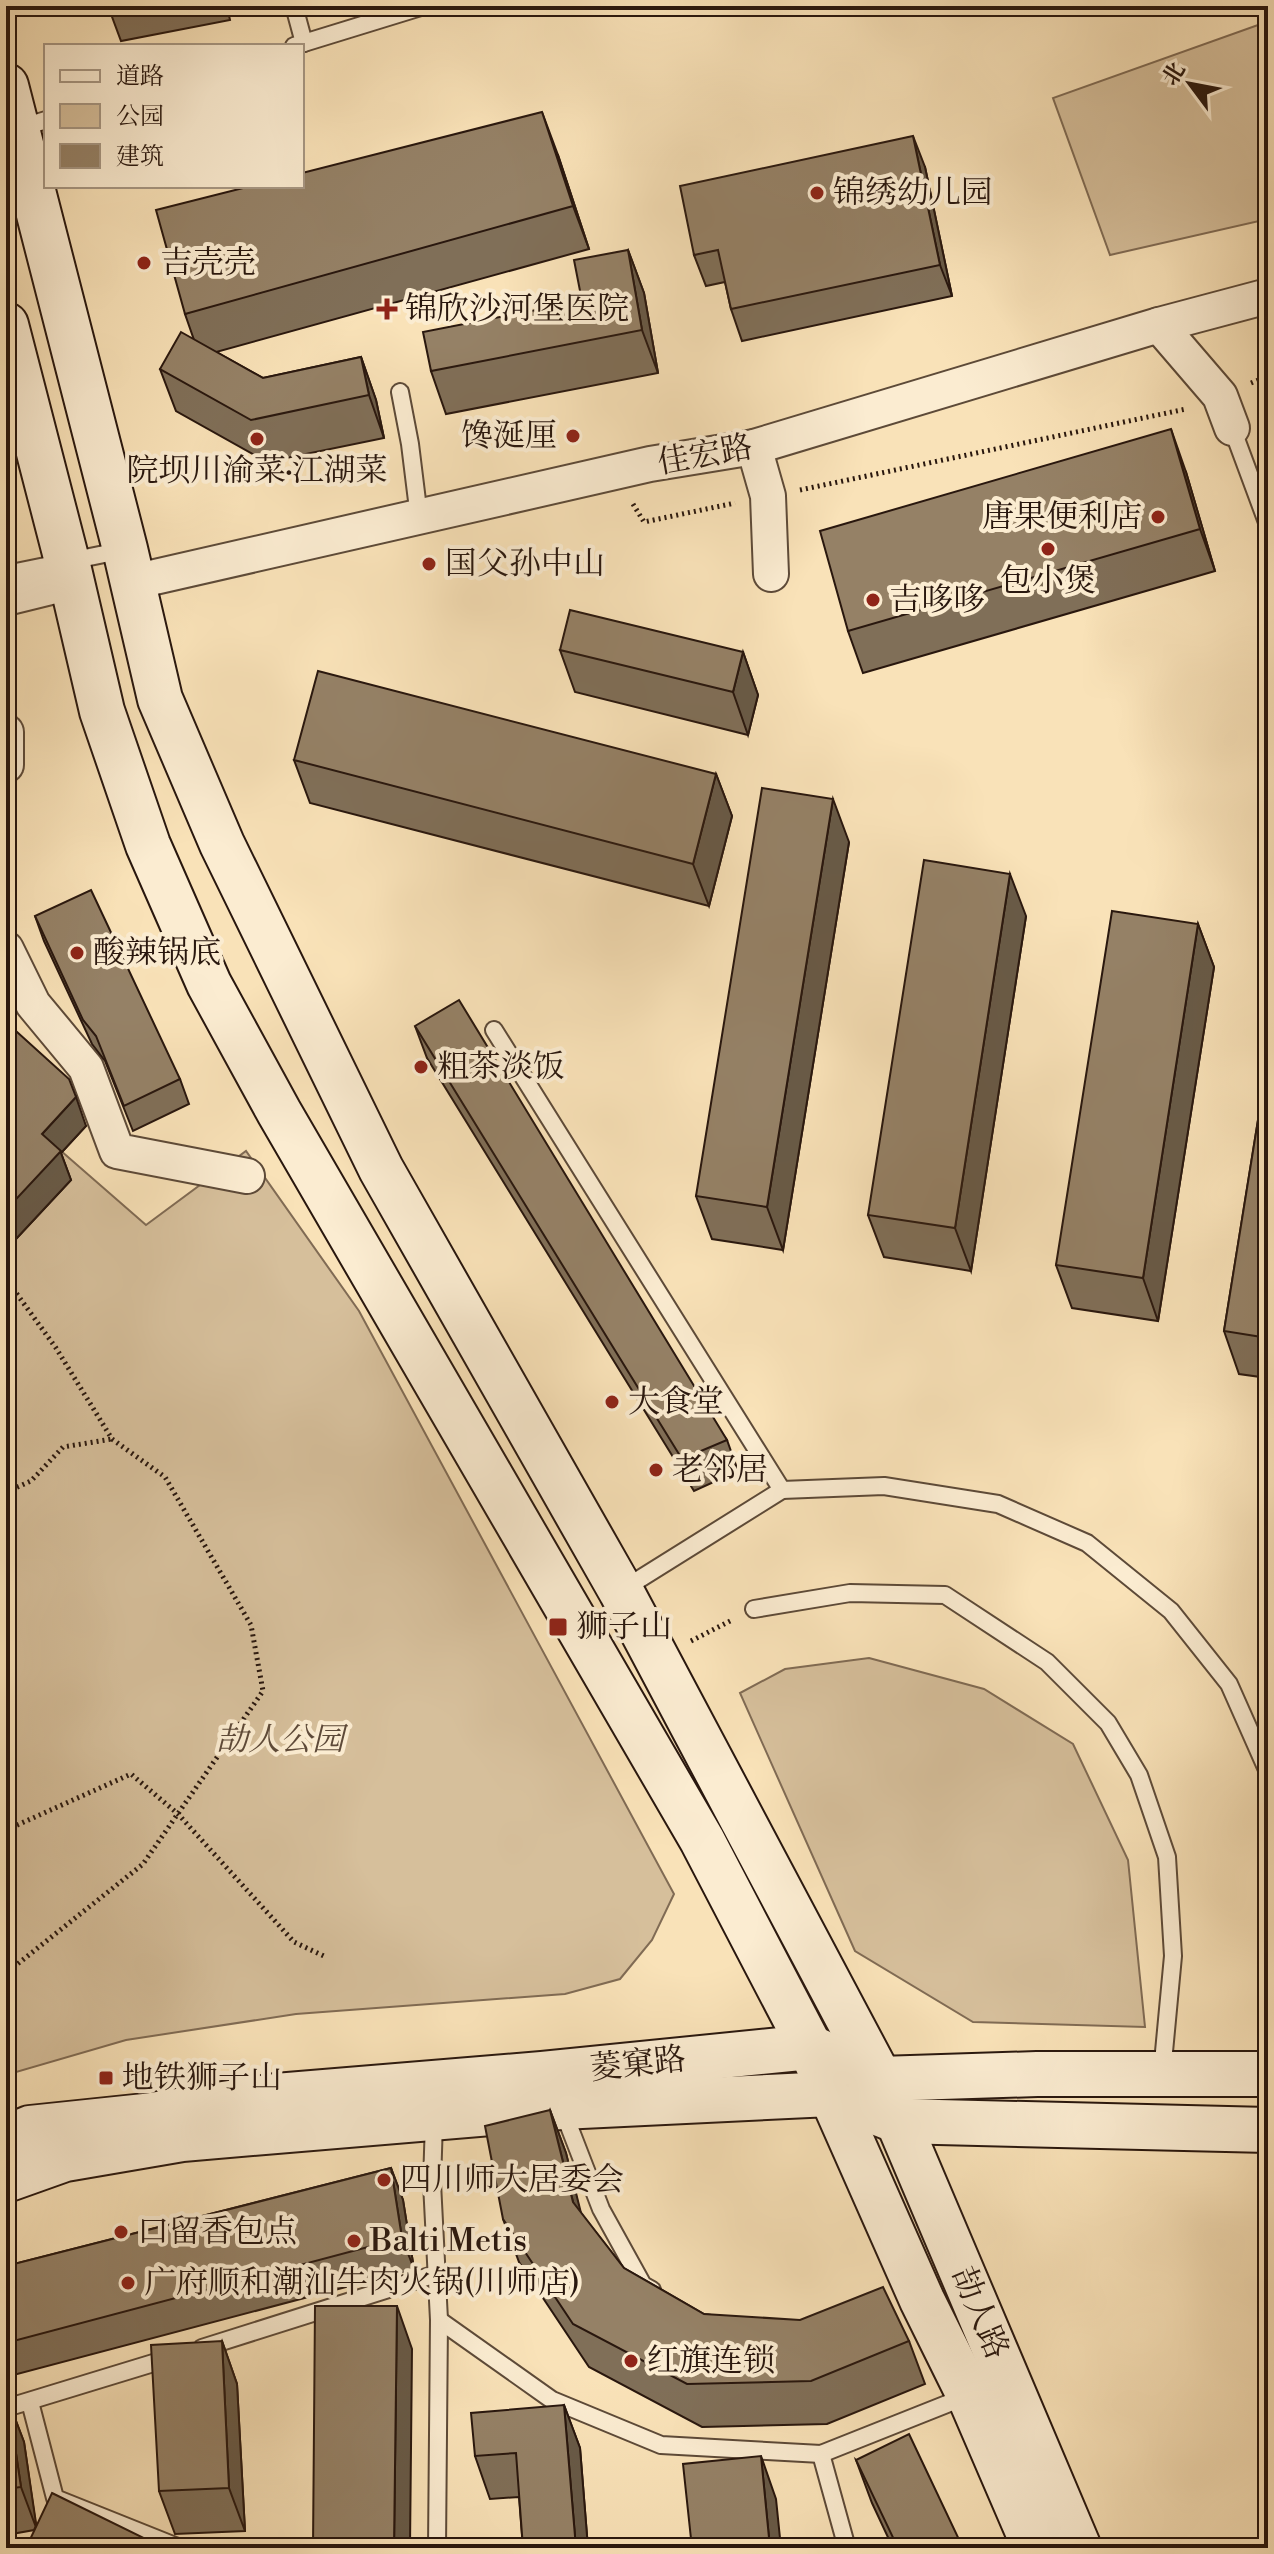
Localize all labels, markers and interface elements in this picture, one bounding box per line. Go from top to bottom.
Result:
legend [44,44,304,188]
north arrow [1150,44,1230,124]
text: 北 [1157,58,1192,91]
text: 道路 [116,62,164,92]
text: 公园 [116,102,164,132]
text: 建筑 [116,142,164,172]
place label: 锦绣幼儿园 [833,173,993,213]
marker: 锦绣幼儿园 [808,184,826,202]
place label: 吉壳壳 [160,243,256,283]
marker: 吉壳壳 [135,254,153,272]
place label: 锦欣沙河堡医院 [405,289,629,329]
marker: 锦欣沙河堡医院 [376,298,398,320]
place label: 馋涎厘 [461,416,557,456]
marker: 馋涎厘 [564,427,582,445]
street label: 佳宏路 [654,427,756,483]
marker: 院坝川渝菜·江湖菜 [248,430,266,448]
place label: 院坝川渝菜·江湖菜 [126,451,388,491]
place label: 唐果便利店 [982,497,1142,537]
marker: 唐果便利店 [1149,508,1167,526]
marker: 包小煲 [1039,540,1057,558]
place label: 国父孙中山 [445,544,605,584]
marker: 国父孙中山 [420,555,438,573]
place label: 包小煲 [1000,561,1096,601]
place label: 吉哆哆 [889,580,985,620]
marker: 吉哆哆 [864,591,882,609]
place label: 酸辣锅底 [93,933,221,973]
marker: 酸辣锅底 [68,944,86,962]
place label: 粗茶淡饭 [437,1047,565,1087]
marker: 粗茶淡饭 [412,1058,430,1076]
place label: 大食堂 [628,1382,724,1422]
marker: 大食堂 [603,1393,621,1411]
place label: 老邻居 [672,1450,768,1490]
marker: 老邻居 [647,1461,665,1479]
place label: 狮子山 [576,1607,672,1647]
marker: 狮子山 [547,1616,569,1638]
park label: 劼人公园 [216,1720,349,1760]
street label: 菱窠路 [588,2039,688,2089]
place label: 地铁狮子山 [122,2058,282,2098]
marker: 地铁狮子山 [97,2069,115,2087]
place label: 四川师大居委会 [400,2160,624,2200]
marker: 四川师大居委会 [375,2171,393,2189]
place label: 口留香包点 [137,2212,297,2252]
place label: Balti Metis [369,2221,527,2261]
marker: 口留香包点 [112,2223,130,2241]
marker: Balti Metis [345,2232,363,2250]
street label: 劼人路 [943,2261,1017,2365]
place label: 广府顺和潮汕牛肉火锅(川师店) [144,2263,580,2303]
marker: 广府顺和潮汕牛肉火锅(川师店) [119,2274,137,2292]
place label: 红旗连锁 [647,2341,775,2381]
marker: 红旗连锁 [622,2352,640,2370]

